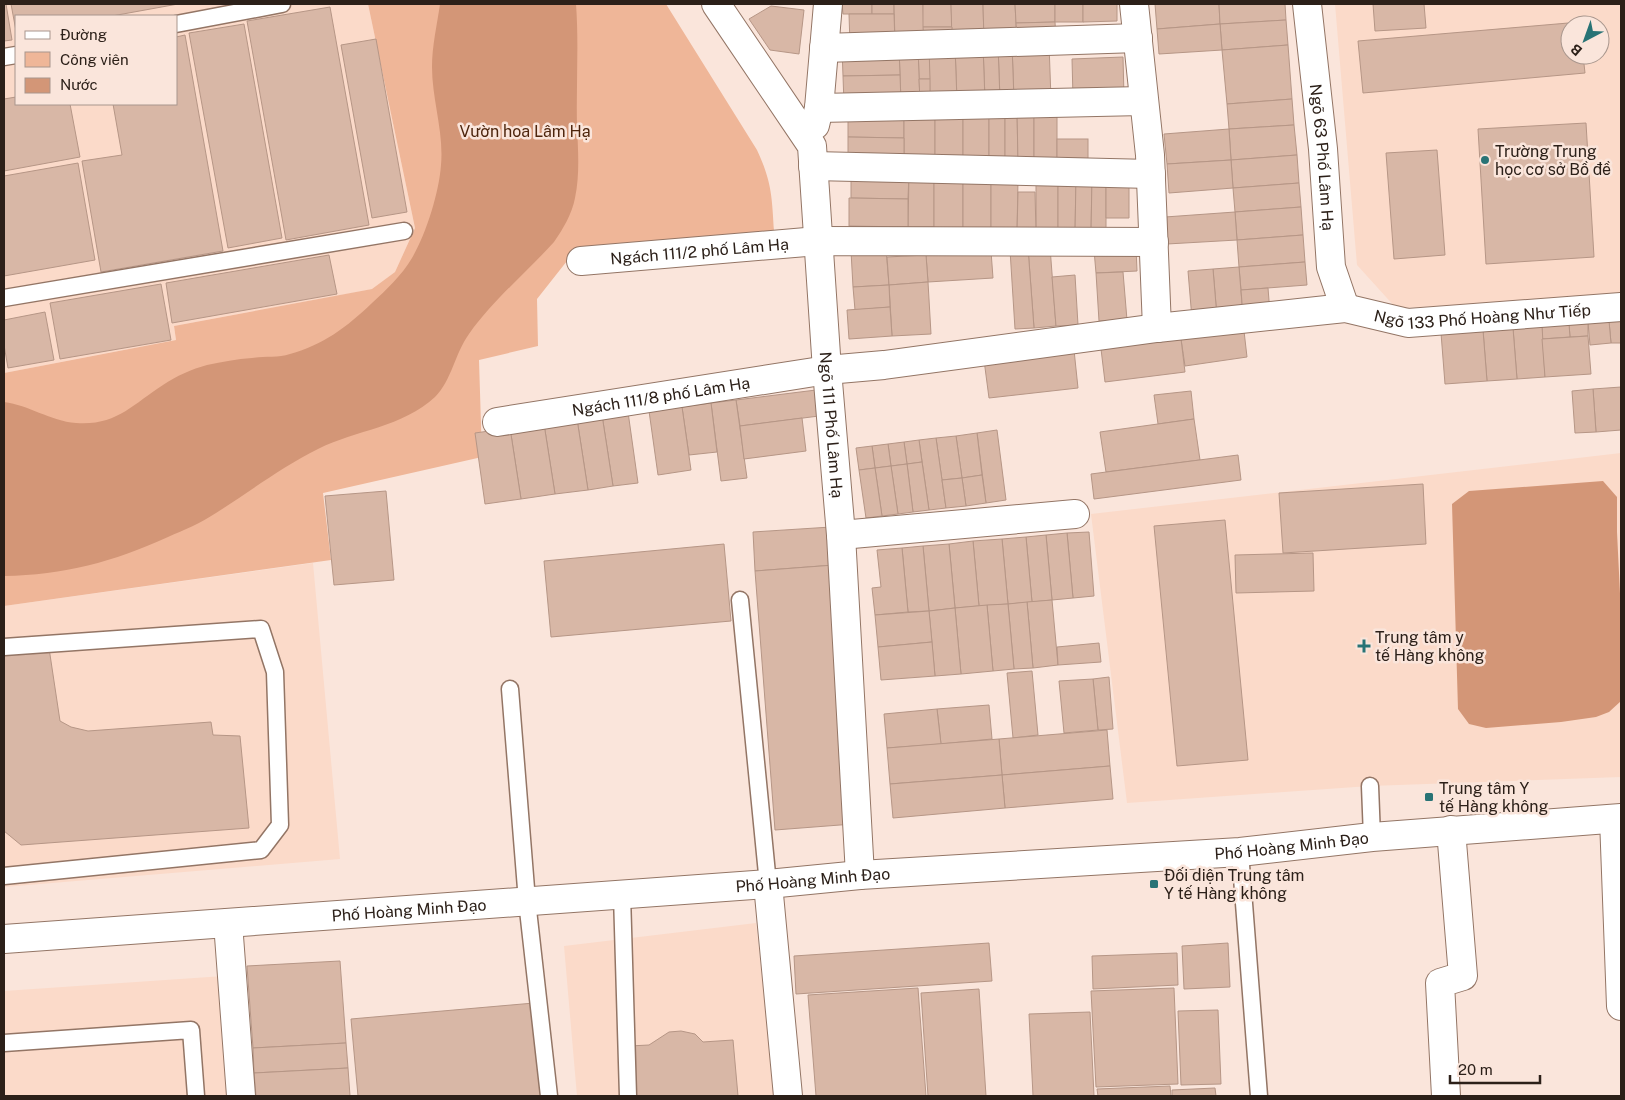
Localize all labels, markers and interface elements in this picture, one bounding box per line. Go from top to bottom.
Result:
legend [15,15,178,105]
north arrow [1560,15,1610,65]
text: Đường [60,26,107,43]
text: B [1568,41,1585,59]
text: Công viên [60,51,129,68]
text: Nước [60,76,98,93]
street label: Ngõ 63 Phố Lâm Hạ [1306,83,1338,231]
park label: Vườn hoa Lâm Hạ [459,122,591,141]
place label: Trường Trung học cơ sở Bồ đề [1495,142,1611,179]
marker: Trường Trung học cơ sở Bồ đề [1479,154,1491,166]
street label: Ngách 111/2 phố Lâm Hạ [610,234,790,268]
street label: Ngõ 133 Phố Hoàng Như Tiếp [1372,300,1592,333]
street label: Ngõ 111 Phố Lâm Hạ [816,351,847,499]
street label: Ngách 111/8 phố Lâm Hạ [571,373,751,420]
place label: Trung tâm y tế Hàng không [1375,628,1484,665]
marker: Trung tâm y tế Hàng không [1357,639,1371,653]
place label: Trung tâm Y tế Hàng không [1439,779,1548,816]
marker: Trung tâm Y tế Hàng không [1423,791,1435,803]
street label: Phố Hoàng Minh Đạo [1214,828,1370,864]
street label: Phố Hoàng Minh Đạo [735,864,891,896]
place label: Đối diện Trung tâm Y tế Hàng không [1164,866,1304,903]
marker: Đối diện Trung tâm Y tế Hàng không [1148,878,1160,890]
street label: Phố Hoàng Minh Đạo [331,895,487,925]
scale bar [1450,1052,1540,1084]
text: 20 m [1458,1061,1493,1078]

